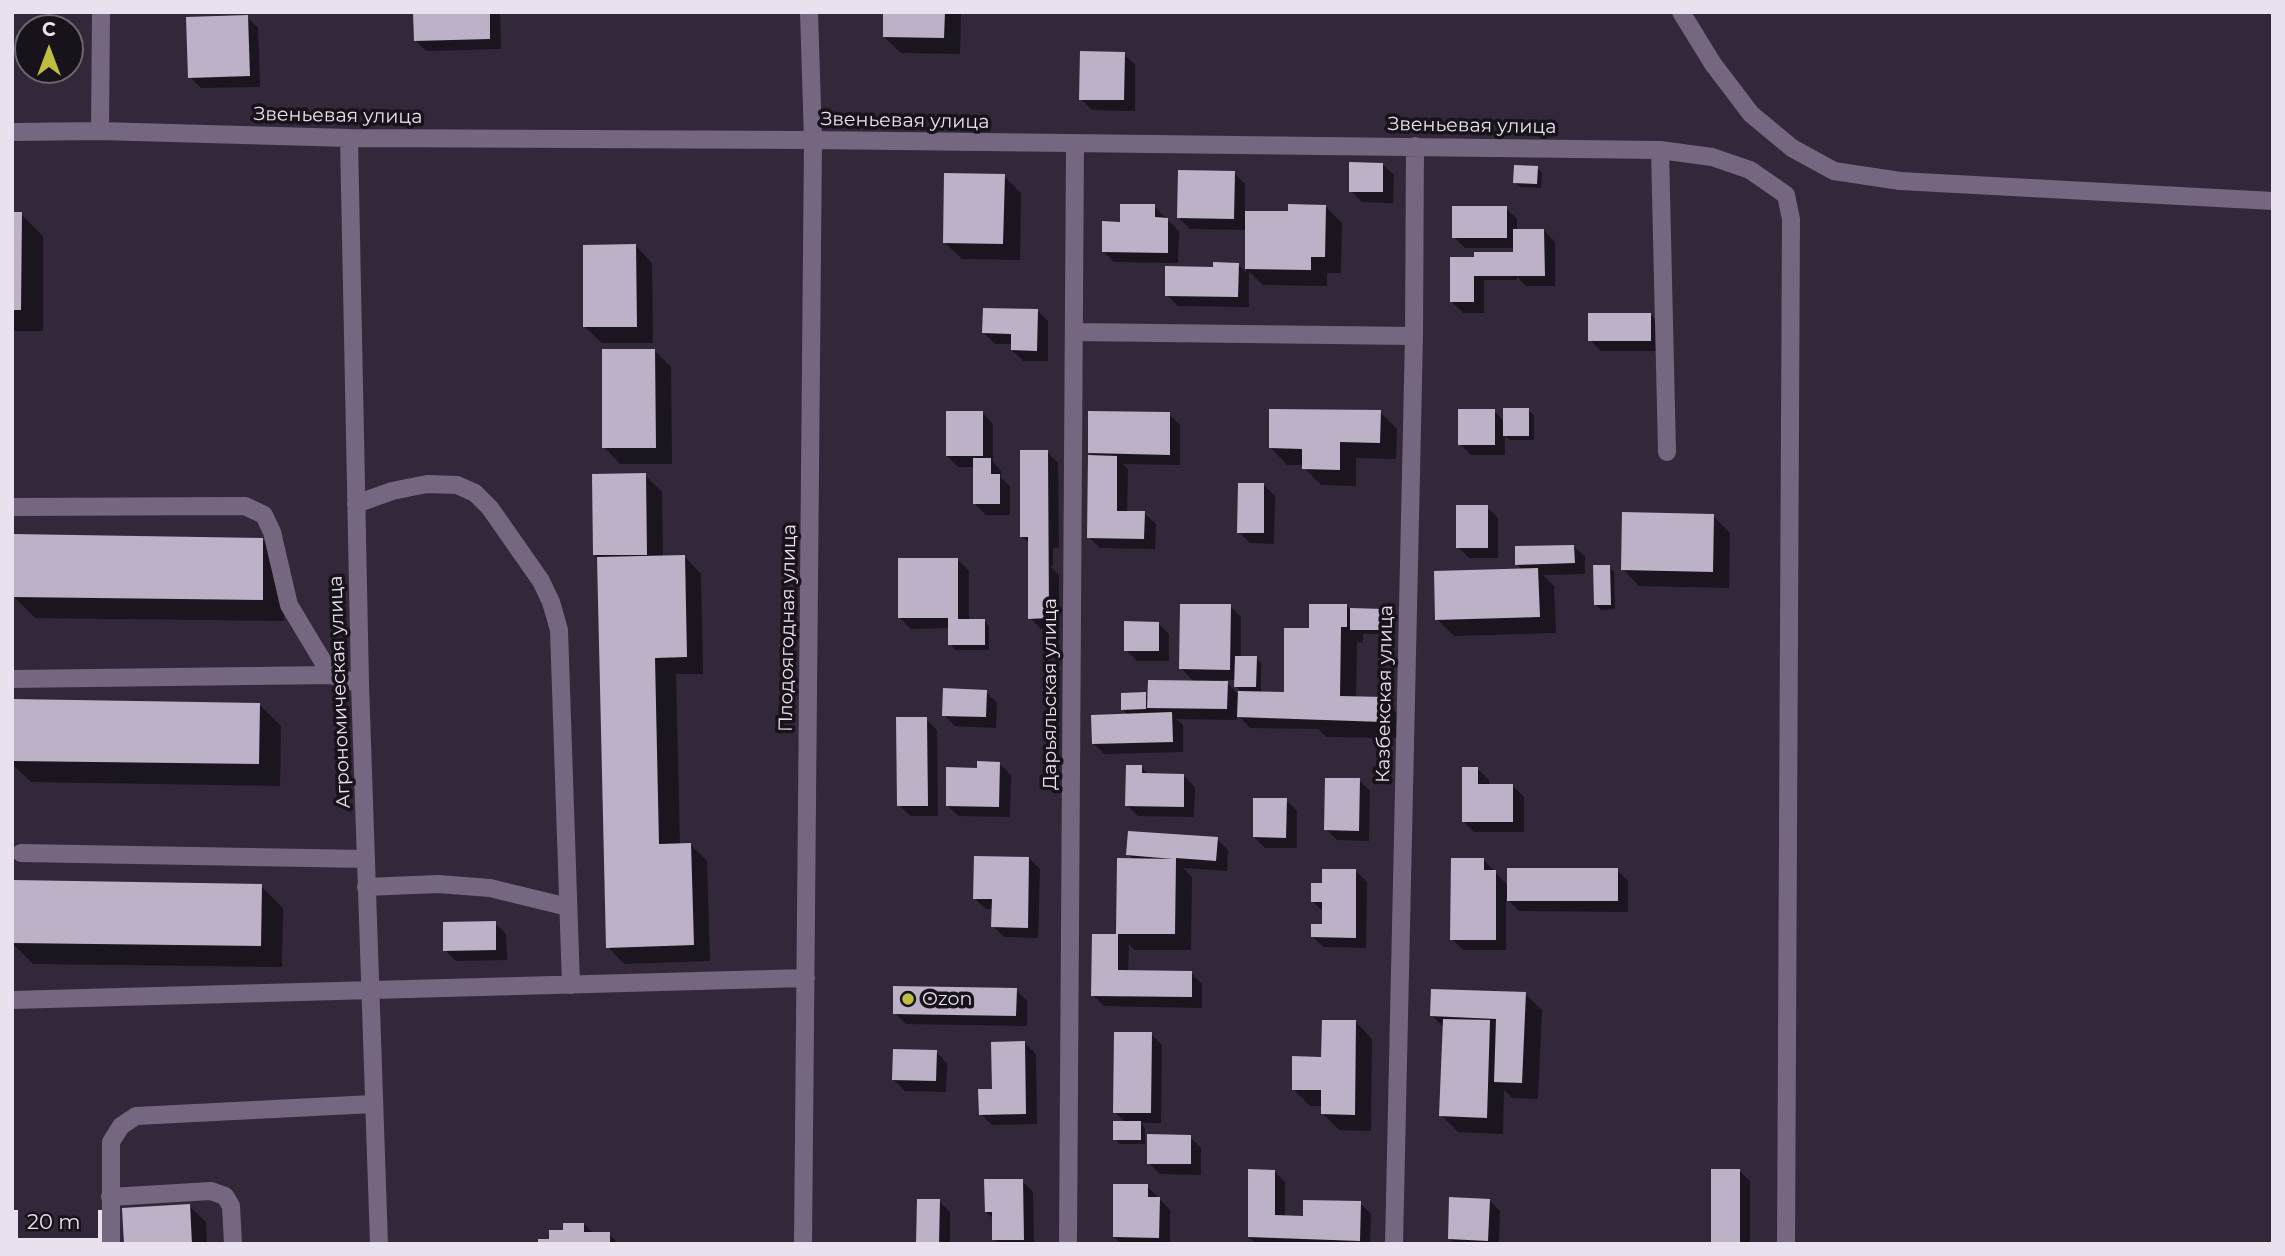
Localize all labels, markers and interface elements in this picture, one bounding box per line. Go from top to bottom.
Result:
north arrow [14,14,84,84]
text: С [42,18,56,41]
street label: Звеньевая улица [253,103,423,129]
street label: Звеньевая улица [820,108,990,134]
street label: Звеньевая улица [1387,113,1557,139]
street label: Плодоягодная улица [775,524,801,732]
street label: Агрономическая улица [325,575,355,809]
street label: Дарьяльская улица [1039,598,1061,790]
street label: Казбекская улица [1372,605,1398,783]
place label: Ozon [922,988,972,1010]
marker: Ozon [900,991,916,1007]
scale bar [18,1196,105,1240]
text: 20 m [27,1209,81,1234]

